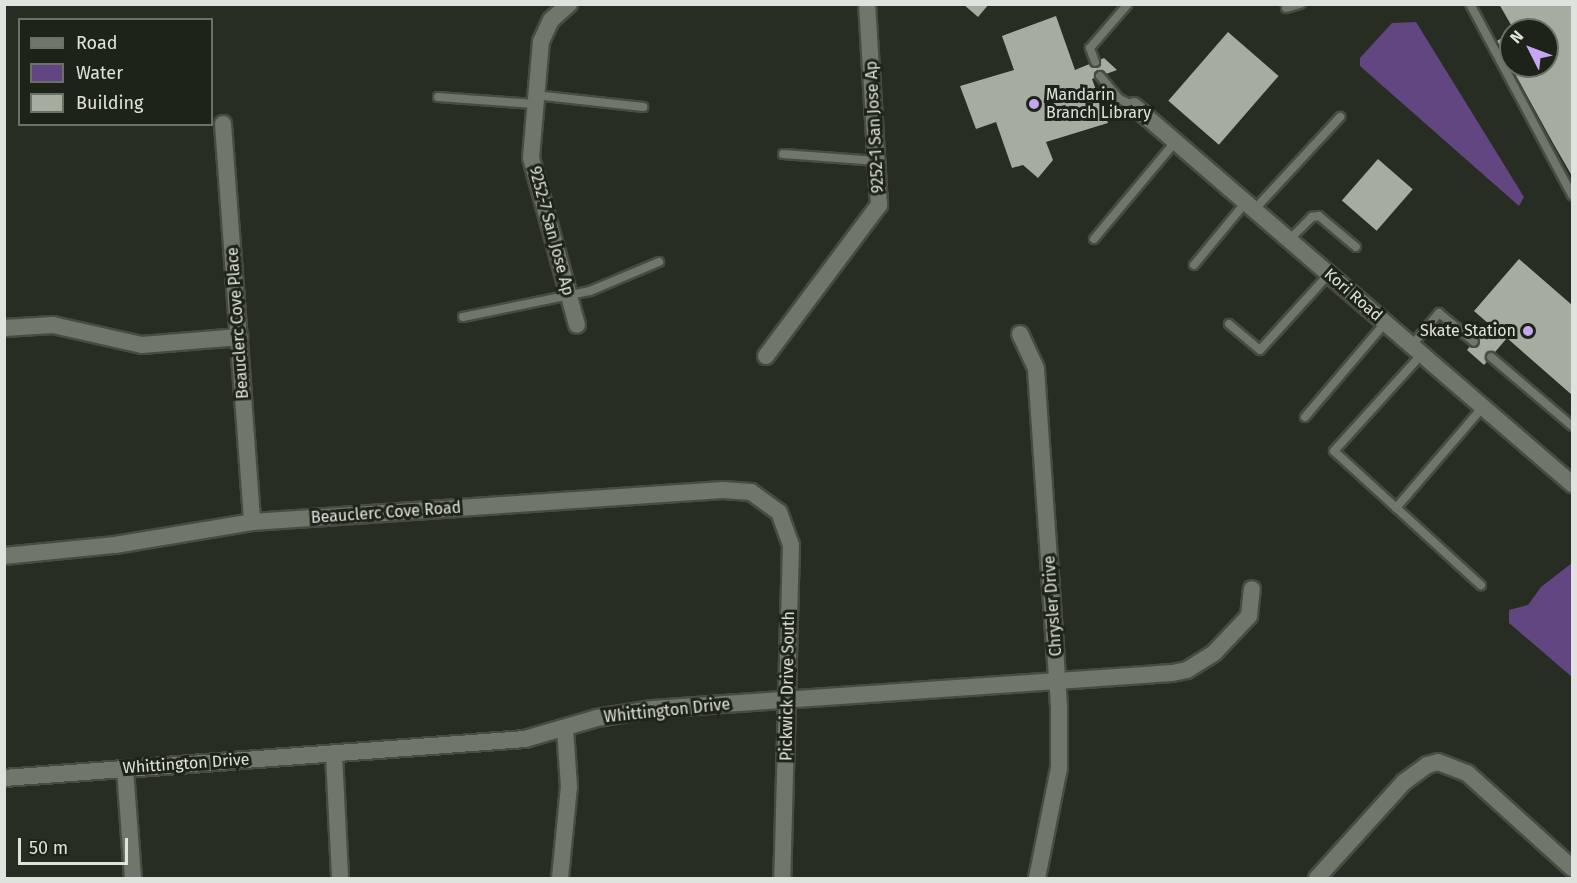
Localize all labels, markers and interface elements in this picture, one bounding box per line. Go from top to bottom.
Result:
legend [18,18,213,126]
north arrow [1499,18,1559,78]
text: N [1506,27,1527,47]
text: Road [76,32,118,54]
street label: 9252-1 San Jose Ap [862,60,888,194]
text: Water [76,62,123,84]
place label: Mandarin Branch Library [1046,85,1151,123]
text: Building [76,92,143,114]
marker: Mandarin Branch Library [1027,97,1041,111]
street label: 9252-7 San Jose Ap [525,164,577,298]
street label: Beauclerc Cove Place [223,246,253,400]
street label: Kori Road [1320,265,1386,325]
place label: Skate Station [1420,321,1516,341]
marker: Skate Station [1521,324,1535,338]
street label: Beauclerc Cove Road [310,498,462,528]
street label: Chrysler Drive [1040,555,1066,657]
street label: Pickwick Drive South [777,611,799,761]
street label: Whittington Drive [603,695,731,727]
street label: Whittington Drive [122,750,250,778]
scale bar [21,826,130,864]
text: 50 m [29,837,68,859]

